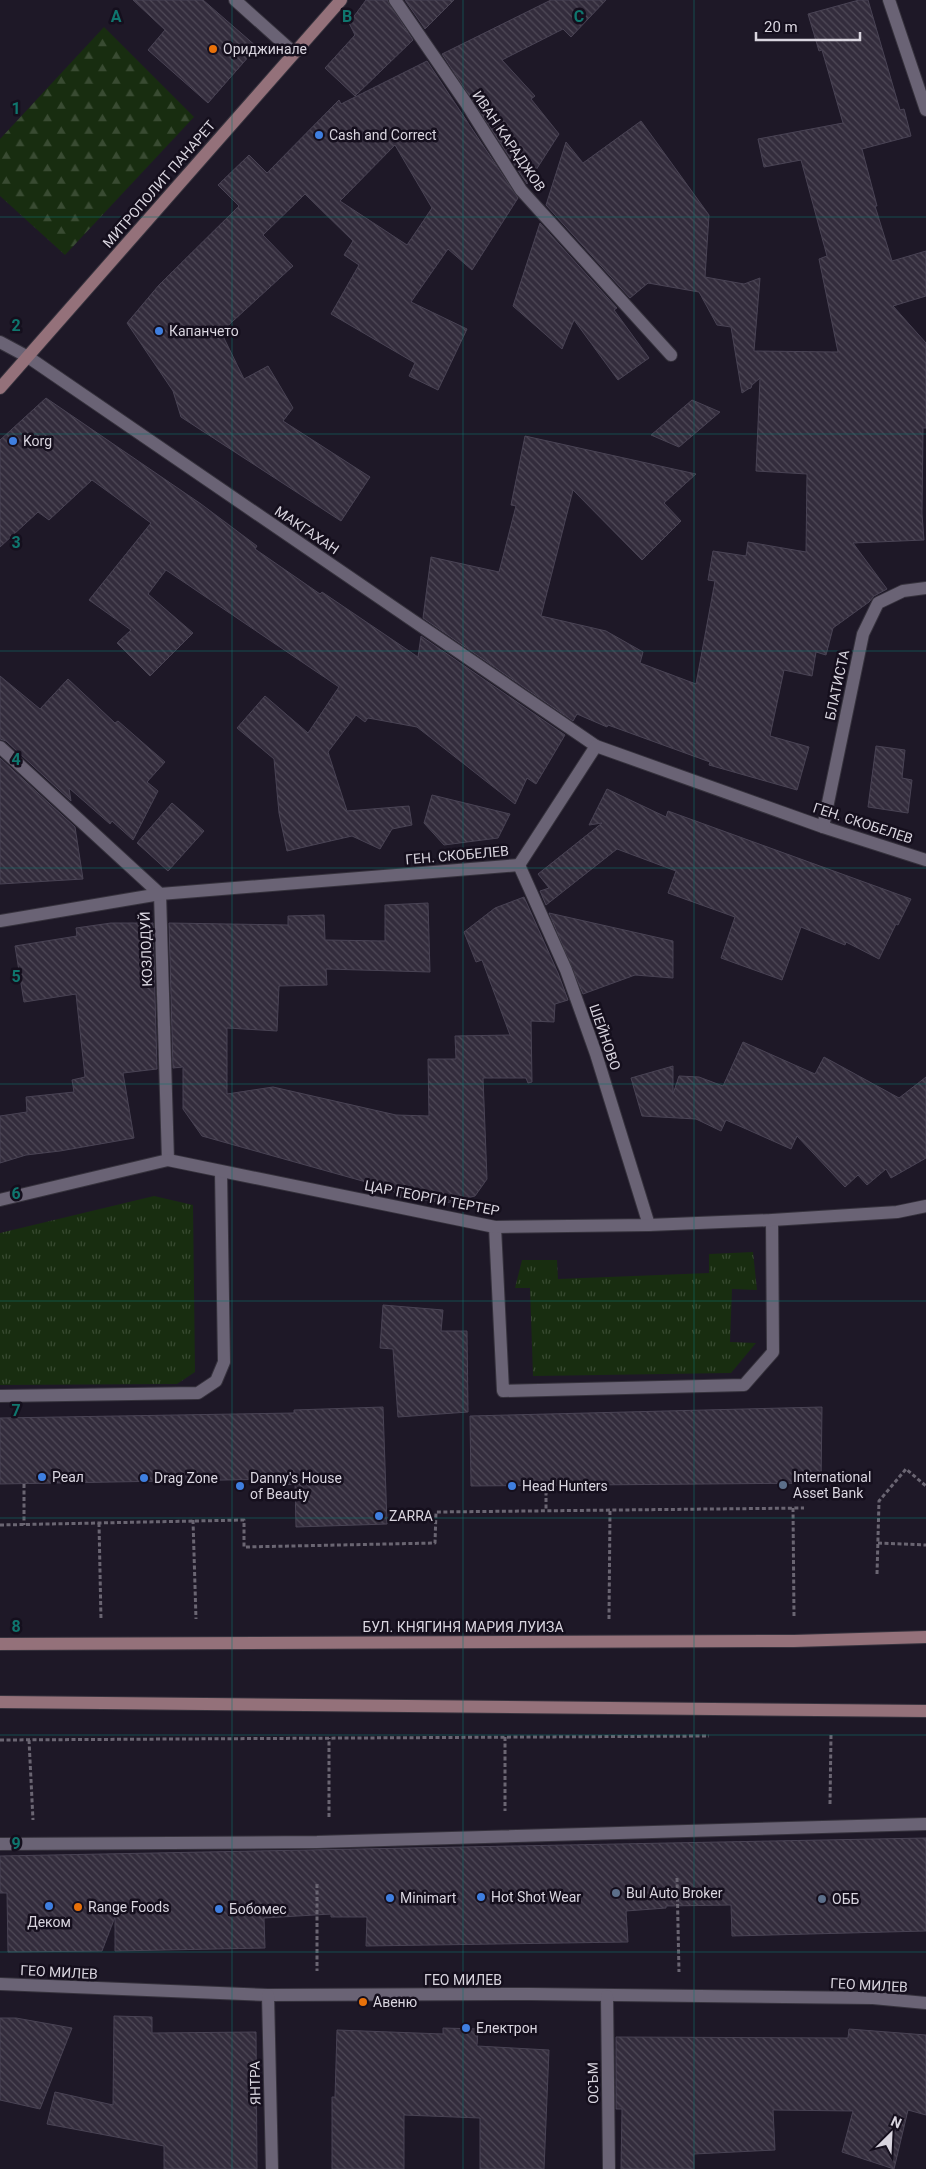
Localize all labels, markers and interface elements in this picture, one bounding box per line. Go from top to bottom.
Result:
text: A [111,7,122,26]
text: B [342,7,352,26]
text: C [574,7,584,26]
scale bar [756,10,860,42]
text: 20 m [764,18,798,36]
place label: Ориджинале [223,41,307,57]
marker: Ориджинале [207,43,219,55]
street label: ИВАН КАРАДЖОВ [469,88,549,194]
text: 1 [11,99,21,118]
street label: МИТРОПОЛИТ ПАНАРЕТ [99,117,219,251]
place label: Cash and Correct [329,127,437,143]
marker: Cash and Correct [313,129,325,141]
text: 2 [11,316,21,335]
place label: Капанчето [169,323,239,339]
marker: Капанчето [153,325,165,337]
place label: Korg [23,433,52,449]
marker: Korg [7,435,19,447]
street label: МАКГАХАН [272,503,342,557]
text: 3 [11,533,21,552]
street label: БЛАТИСТА [822,648,852,722]
text: 4 [11,750,21,769]
street label: ГЕН. СКОБЕЛЕВ [811,799,915,847]
street label: ГЕН. СКОБЕЛЕВ [405,843,509,867]
street label: КОЗЛОДУЙ [137,911,155,987]
text: 5 [11,967,21,986]
street label: ШЕЙНОВО [586,1002,624,1072]
street label: ЦАР ГЕОРГИ ТЕРТЕР [363,1177,501,1219]
text: 6 [11,1184,21,1203]
text: 7 [11,1401,21,1420]
place label: Реал [52,1469,84,1485]
place label: International Asset Bank [793,1469,871,1501]
place label: Drag Zone [154,1470,218,1486]
place label: Danny's House of Beauty [250,1470,342,1502]
marker: Реал [36,1471,48,1483]
marker: Drag Zone [138,1472,150,1484]
place label: Head Hunters [522,1478,608,1494]
marker: International Asset Bank [777,1479,789,1491]
marker: Danny's House of Beauty [234,1480,246,1492]
marker: Head Hunters [506,1480,518,1492]
place label: ZARRA [389,1508,433,1524]
marker: ZARRA [373,1510,385,1522]
text: 8 [11,1617,21,1636]
street label: БУЛ. КНЯГИНЯ МАРИЯ ЛУИЗА [362,1619,564,1635]
text: 9 [11,1834,21,1853]
place label: Bul Auto Broker [626,1885,723,1901]
marker: Bul Auto Broker [610,1887,622,1899]
place label: Hot Shot Wear [491,1889,581,1905]
place label: Minimart [400,1890,457,1906]
marker: Hot Shot Wear [475,1891,487,1903]
place label: ОББ [832,1891,859,1907]
marker: Minimart [384,1892,396,1904]
marker: ОББ [816,1893,828,1905]
place label: Range Foods [88,1899,169,1915]
marker: Деком [43,1900,55,1912]
marker: Range Foods [72,1901,84,1913]
place label: Бобомес [229,1901,287,1917]
marker: Бобомес [213,1903,225,1915]
place label: Деком [27,1914,71,1930]
street label: ГЕО МИЛЕВ [20,1962,98,1982]
street label: ГЕО МИЛЕВ [424,1972,502,1988]
street label: ГЕО МИЛЕВ [830,1975,908,1995]
place label: Авеню [373,1994,417,2010]
marker: Авеню [357,1996,369,2008]
place label: Електрон [476,2020,538,2036]
marker: Електрон [460,2022,472,2034]
street label: ЯНТРА [247,2061,263,2105]
street label: ОСЪМ [585,2062,601,2104]
north arrow [866,2109,916,2159]
text: N [889,2113,904,2131]

